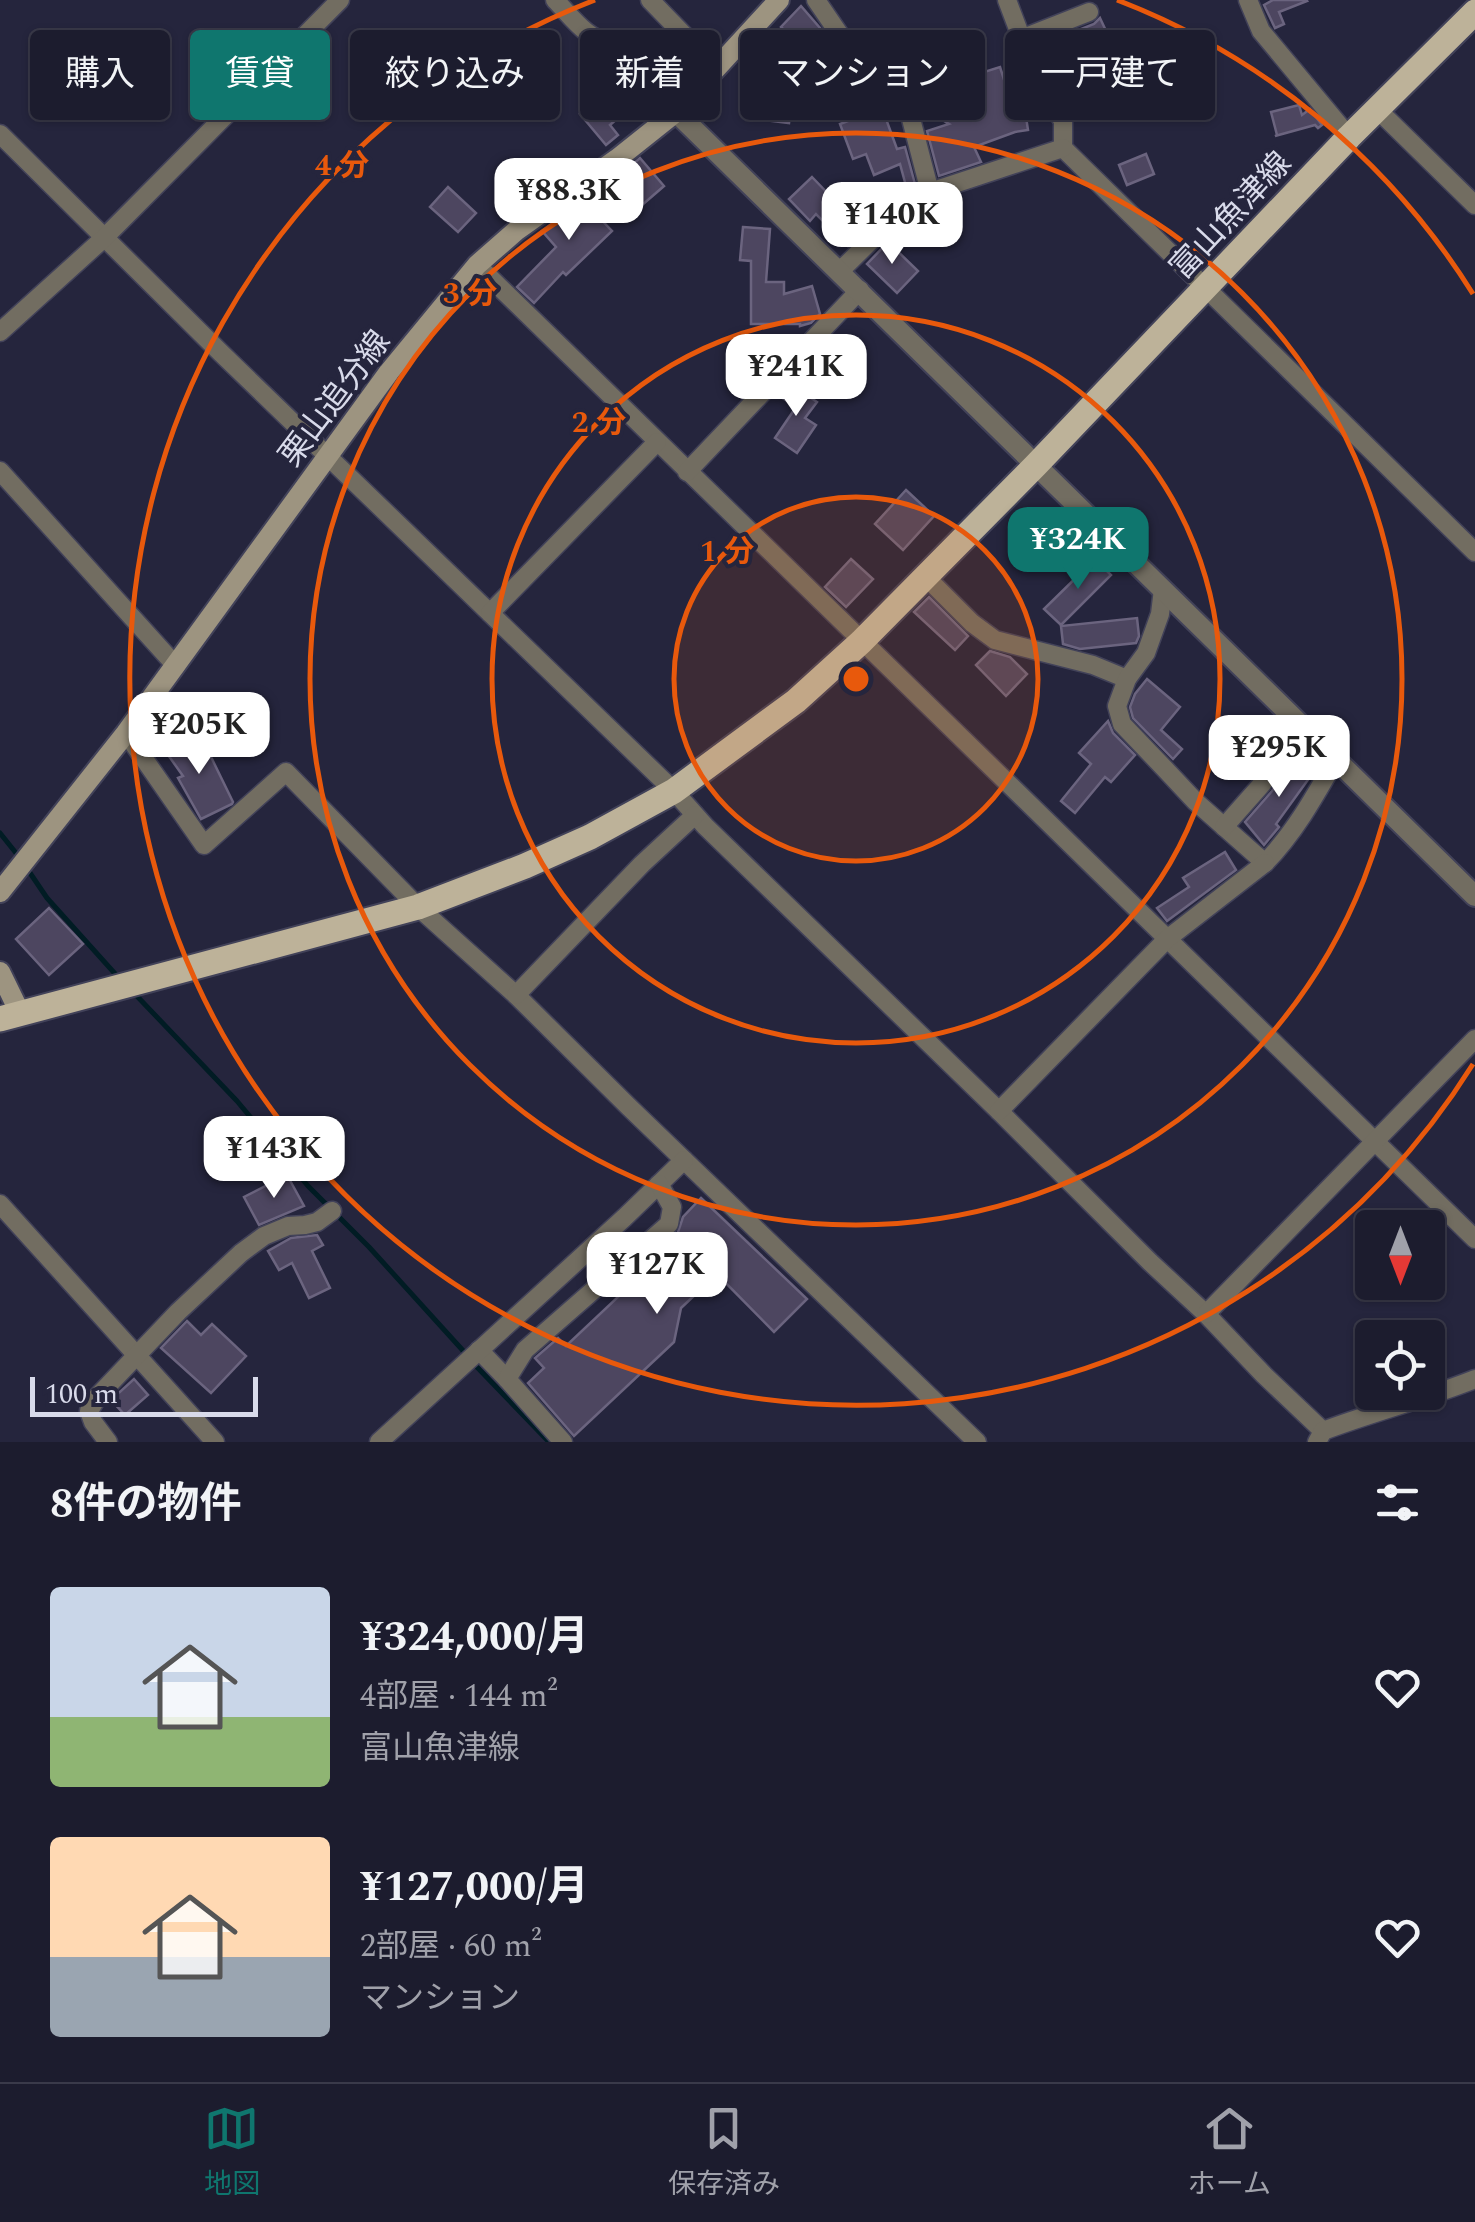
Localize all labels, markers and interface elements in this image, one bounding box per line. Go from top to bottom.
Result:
chip: 購入 [30,30,170,120]
chip: 賃貸 [190,30,330,120]
chip: 絞り込み [350,30,560,120]
chip: 新着 [580,30,720,120]
chip: マンション [740,30,985,120]
chip: 一戸建て [1005,30,1215,120]
street label: 富山魚津線 [1159,141,1304,291]
text: 4 分 [315,143,369,189]
pin: ¥88.3K [488,158,650,243]
text: ¥88.3K [516,166,622,215]
pin: ¥140K [822,182,962,267]
text: ¥140K [844,190,940,239]
text: 3 分 [443,271,497,317]
street label: 栗山追分線 [267,320,403,478]
pin: ¥241K [726,334,866,419]
text: ¥241K [748,342,844,391]
text: 2 分 [572,400,626,446]
pin: ¥324K [1008,507,1148,592]
text: ¥324K [1030,515,1126,564]
text: 1 分 [700,529,754,575]
centre of rings [838,661,874,697]
pin: ¥205K [129,692,269,777]
text: ¥205K [151,700,247,749]
pin: ¥295K [1209,715,1349,800]
text: ¥295K [1231,723,1327,772]
pin: ¥143K [204,1116,344,1201]
text: ¥143K [226,1124,322,1173]
north arrow [1355,1210,1445,1300]
map controls [1355,1210,1445,1410]
pin: ¥127K [587,1232,727,1317]
text: ¥127K [609,1240,705,1289]
button: locate [1355,1320,1445,1410]
scale bar [30,1372,258,1416]
text: 100 m [45,1373,118,1416]
text: 8件の物件 [50,1473,242,1536]
icon: filters [1370,1475,1425,1530]
text: ¥324,000/月 [360,1606,589,1669]
icon: home [130,1627,250,1747]
icon: heart [1370,1660,1425,1715]
text: 4部屋 · 144 m² [360,1672,558,1721]
text: 富山魚津線 [360,1724,520,1773]
text: ¥127,000/月 [360,1856,589,1919]
icon: home [130,1877,250,1997]
icon: heart [1370,1910,1425,1965]
text: 2部屋 · 60 m² [360,1922,542,1971]
text: マンション [360,1974,520,2023]
tab: 地図 [204,2101,260,2206]
tab: 保存済み [668,2101,780,2206]
tab: ホーム [1188,2101,1271,2206]

